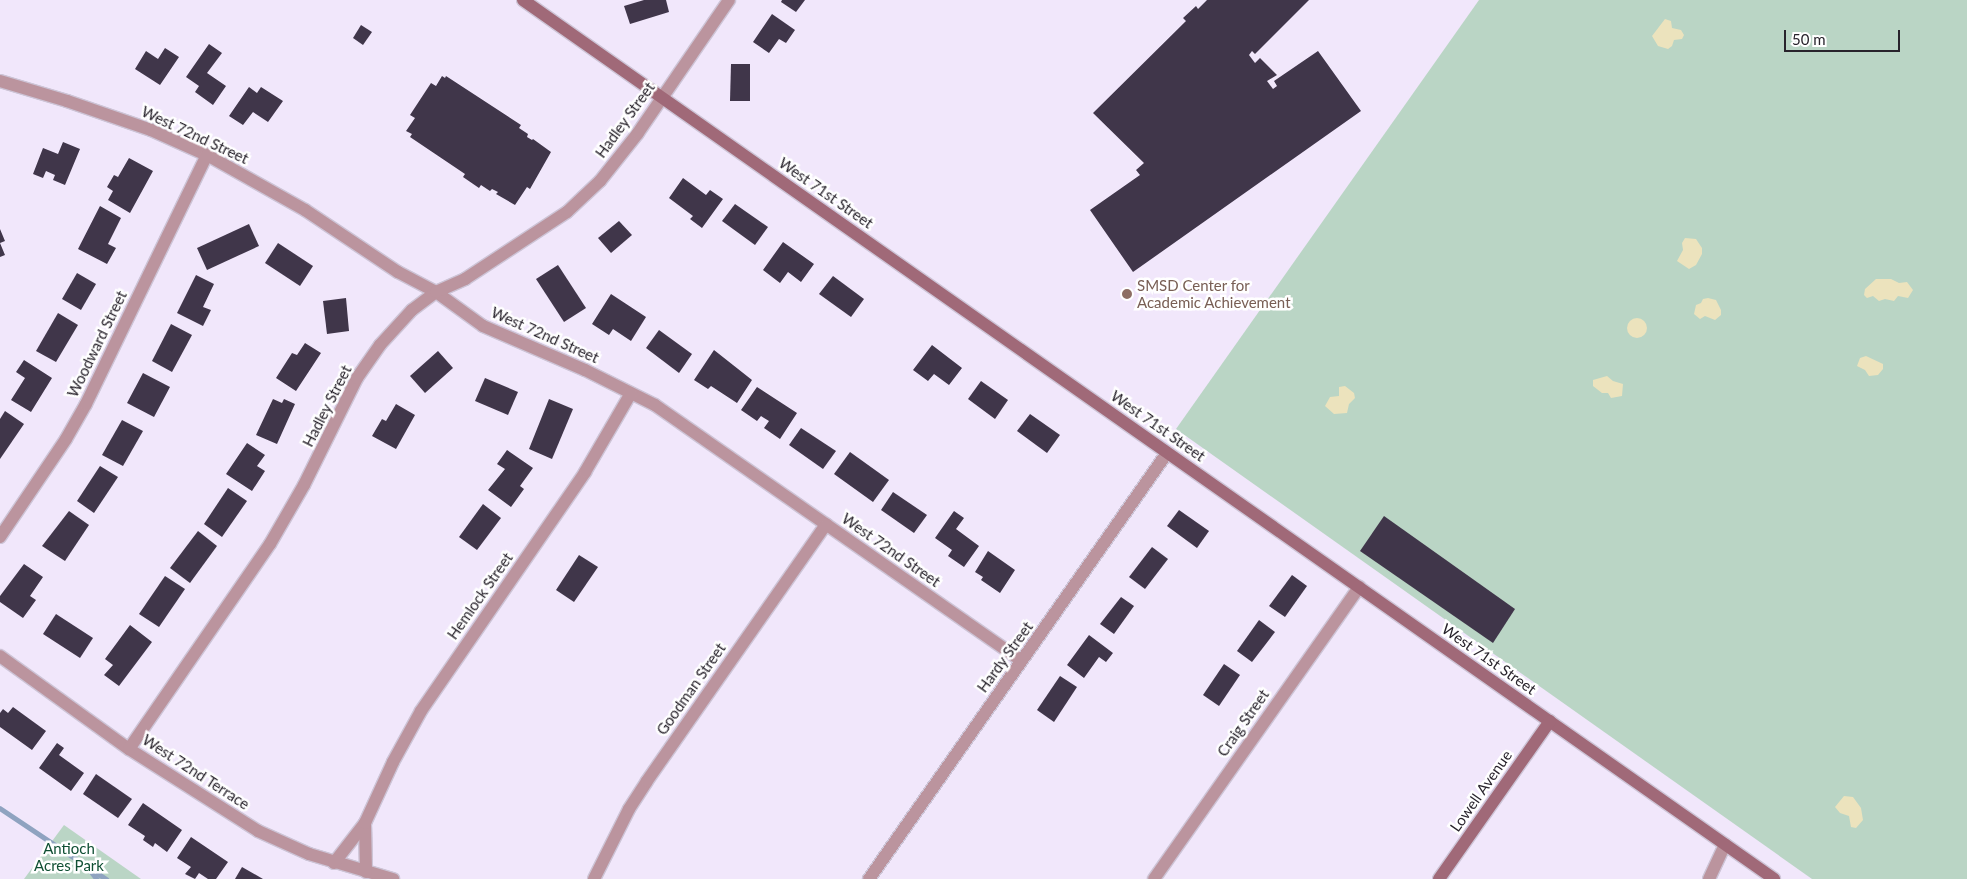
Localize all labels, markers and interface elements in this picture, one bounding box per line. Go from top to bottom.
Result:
scale bar [1787,20,1903,52]
text: 50 m [1792,30,1826,48]
street label: Hadley Street [591,79,659,161]
street label: West 72nd Street [139,102,251,168]
street label: West 71st Street [775,154,877,232]
place label: SMSD Center for Academic Achievement [1137,276,1291,311]
street label: Woodward Street [63,288,131,400]
marker: SMSD Center for Academic Achievement [1121,288,1133,300]
street label: West 72nd Street [488,303,602,367]
street label: Hadley Street [299,362,355,450]
street label: West 71st Street [1107,387,1209,465]
street label: West 72nd Street [838,509,944,591]
street label: Hemlock Street [443,549,517,643]
street label: Hardy Street [973,618,1037,696]
street label: West 71st Street [1438,620,1540,698]
street label: Goodman Street [653,640,729,738]
street label: Craig Street [1213,686,1273,760]
street label: West 72nd Terrace [139,731,253,813]
street label: Lowell Avenue [1446,747,1516,835]
park label: Antioch Acres Park [34,839,104,874]

